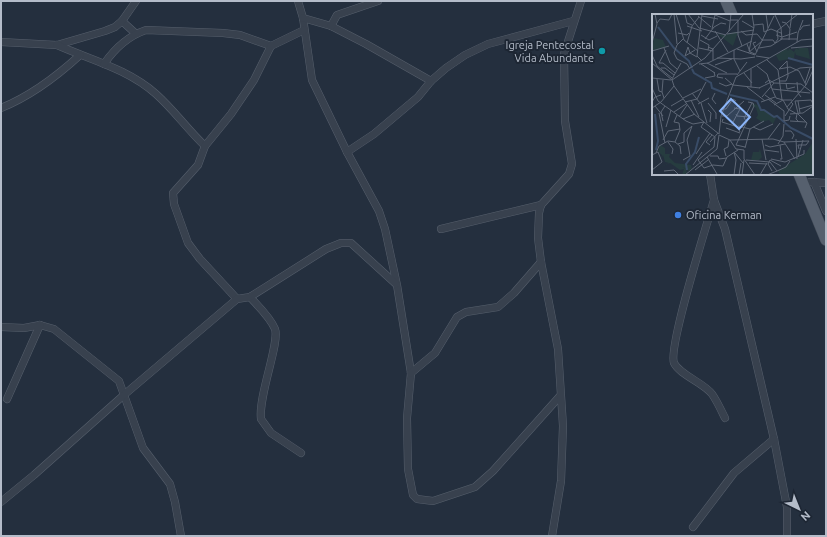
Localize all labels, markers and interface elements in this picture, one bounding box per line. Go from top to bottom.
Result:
inset map [652,14,813,175]
place label: Igreja Pentecostal Vida Abundante [506,39,594,64]
marker: Igreja Pentecostal Vida Abundante [597,46,607,56]
place label: Oficina Kerman [686,209,762,221]
marker: Oficina Kerman [673,210,683,220]
north arrow [779,489,819,529]
text: N [799,509,813,524]

